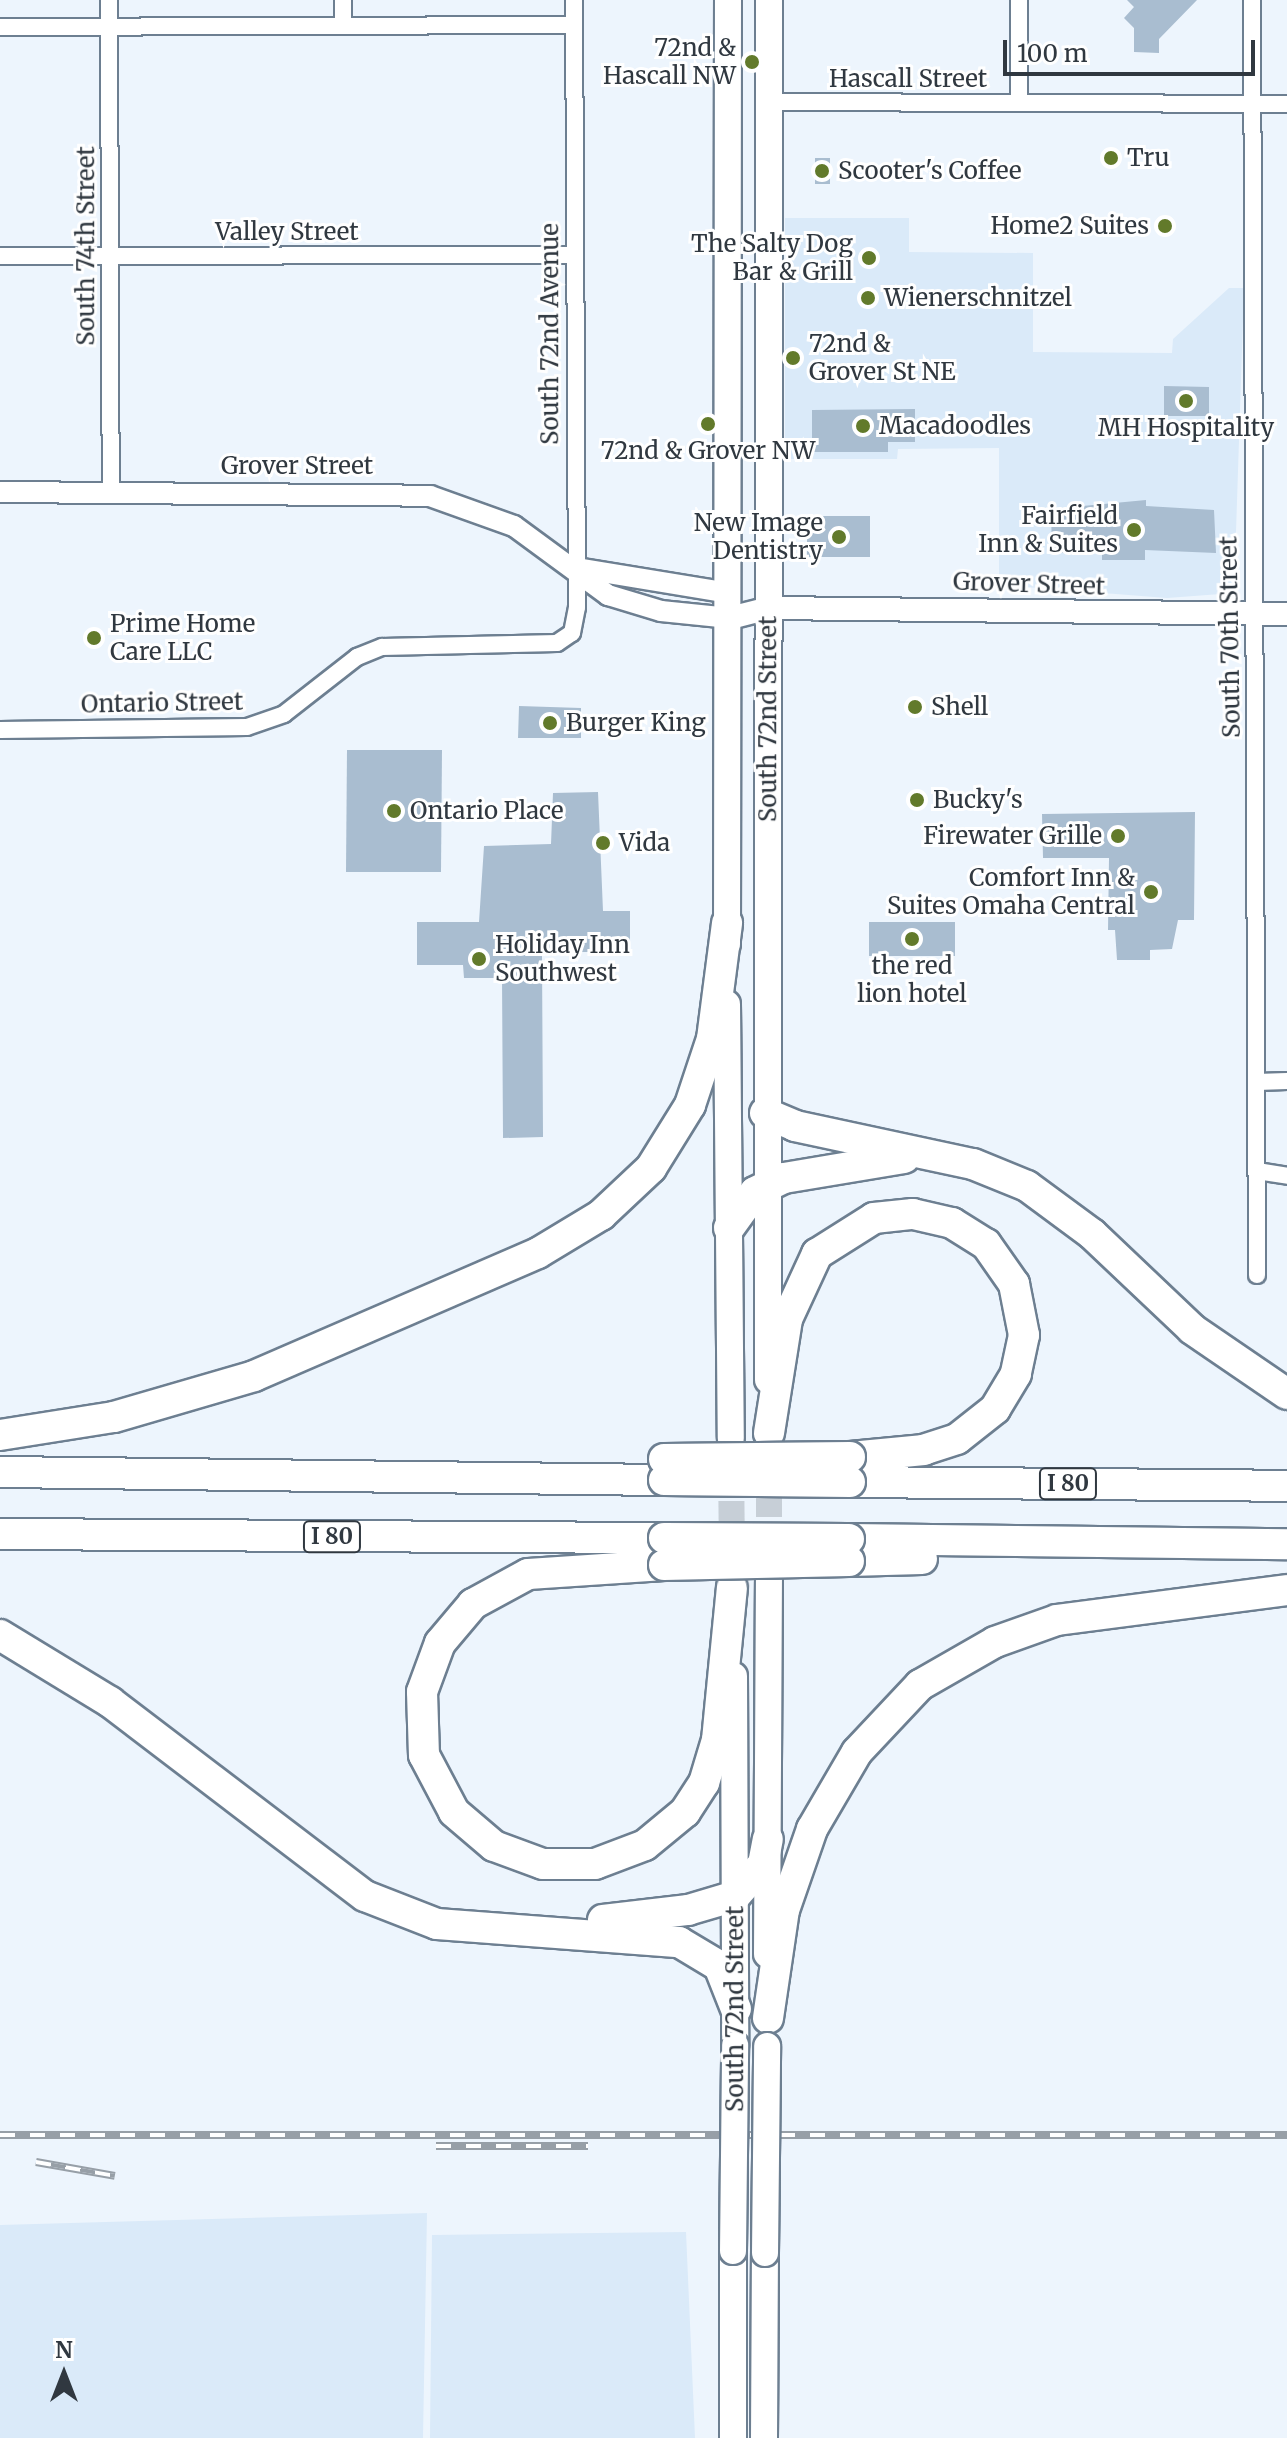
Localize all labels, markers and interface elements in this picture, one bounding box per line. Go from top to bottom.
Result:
scale bar [1007,24,1259,74]
place label: 72nd & Hascall NW [603,34,736,90]
text: 100 m [1017,38,1087,69]
marker: 72nd & Hascall NW [743,53,761,71]
street label: Hascall Street [829,65,987,93]
place label: Tru [1127,144,1170,172]
street label: South 74th Street [72,146,100,346]
marker: Tru [1102,149,1120,167]
place label: Scooter's Coffee [838,157,1021,185]
marker: Scooter's Coffee [813,162,831,180]
place label: Home2 Suites [990,212,1149,240]
marker: Home2 Suites [1156,217,1174,235]
street label: Valley Street [215,218,359,246]
street label: South 72nd Avenue [536,223,564,445]
place label: The Salty Dog Bar & Grill [691,230,853,286]
marker: The Salty Dog Bar & Grill [860,249,878,267]
place label: Wienerschnitzel [884,284,1072,312]
marker: Wienerschnitzel [859,289,877,307]
place label: 72nd & Grover St NE [809,330,955,386]
marker: 72nd & Grover St NE [784,349,802,367]
marker: MH Hospitality [1177,392,1195,410]
place label: Macadoodles [879,412,1031,440]
place label: MH Hospitality [1098,414,1274,442]
marker: 72nd & Grover NW [699,415,717,433]
marker: Macadoodles [854,417,872,435]
place label: 72nd & Grover NW [601,437,815,465]
street label: Grover Street [221,452,373,480]
place label: Fairfield Inn & Suites [978,502,1118,558]
place label: New Image Dentistry [694,509,823,565]
marker: Fairfield Inn & Suites [1125,521,1143,539]
marker: New Image Dentistry [830,528,848,546]
street label: South 70th Street [1214,536,1246,738]
street label: Grover Street [952,567,1106,601]
place label: Prime Home Care LLC [110,610,255,666]
street label: South 72nd Street [754,616,782,822]
marker: Prime Home Care LLC [85,629,103,647]
street label: Ontario Street [81,687,243,719]
place label: Shell [931,693,988,721]
marker: Shell [906,698,924,716]
place label: Burger King [566,709,706,737]
marker: Burger King [541,714,559,732]
place label: Bucky's [933,786,1023,814]
marker: Bucky's [908,791,926,809]
place label: Ontario Place [410,797,564,825]
marker: Ontario Place [385,802,403,820]
place label: Firewater Grille [923,822,1102,850]
marker: Firewater Grille [1109,827,1127,845]
place label: Vida [619,829,670,857]
marker: Vida [594,834,612,852]
place label: Comfort Inn & Suites Omaha Central [887,864,1135,920]
marker: Comfort Inn & Suites Omaha Central [1142,883,1160,901]
marker: the red lion hotel [903,930,921,948]
place label: Holiday Inn Southwest [495,931,630,987]
marker: Holiday Inn Southwest [470,950,488,968]
place label: the red lion hotel [857,952,967,1008]
road number: I 80 [1038,1466,1098,1502]
road number: I 80 [302,1519,362,1555]
street label: South 72nd Street [721,1906,749,2112]
north arrow [24,2334,104,2414]
text: N [55,2336,73,2364]

